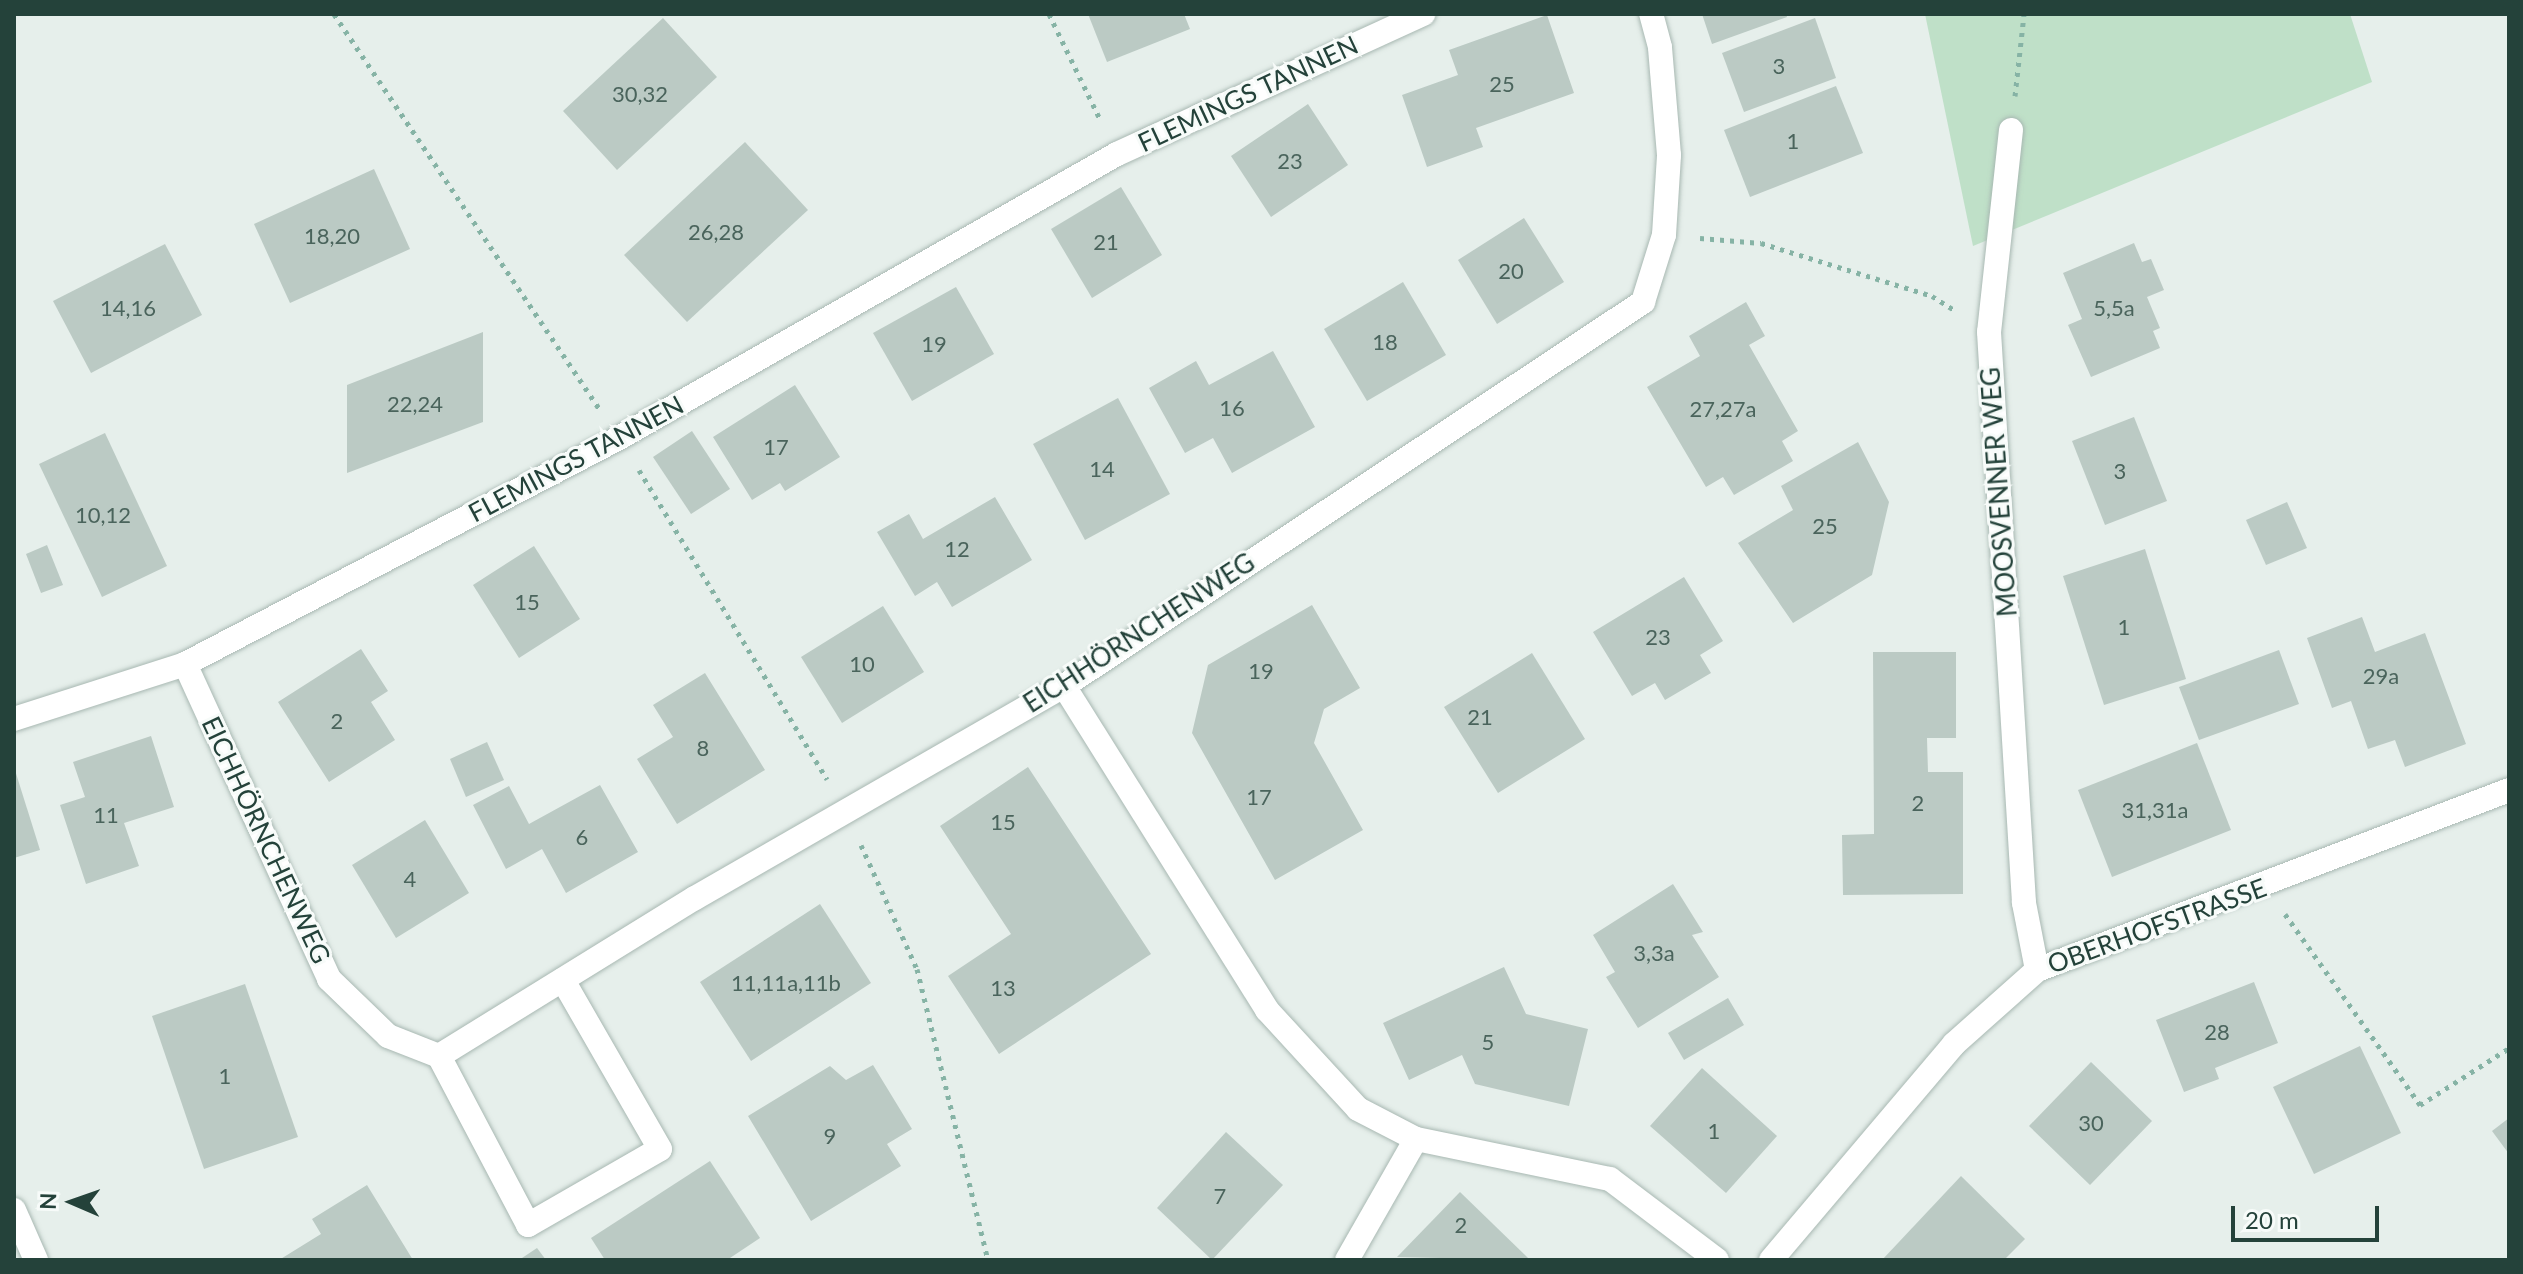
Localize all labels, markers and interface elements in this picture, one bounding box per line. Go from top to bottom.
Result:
street label: FLEMINGS TANNEN [1133,29,1363,159]
house number: 3 [1773,53,1785,79]
house number: 25 [1489,71,1515,97]
house number: 30,32 [612,81,668,107]
house number: 1 [1787,128,1799,154]
house number: 23 [1277,148,1303,174]
house number: 26,28 [688,219,744,245]
house number: 18,20 [304,223,360,249]
house number: 21 [1093,229,1119,255]
house number: 20 [1498,258,1524,284]
house number: 14,16 [100,295,156,321]
house number: 5,5a [2093,295,2135,321]
house number: 18 [1372,329,1398,355]
house number: 19 [921,331,947,357]
street label: MOOSVENNER WEG [1975,366,2023,618]
street label: FLEMINGS TANNEN [463,389,689,529]
house number: 22,24 [387,391,443,417]
house number: 16 [1219,395,1245,421]
house number: 27,27a [1690,396,1756,422]
house number: 17 [763,434,789,460]
house number: 14 [1089,456,1115,482]
house number: 3 [2114,458,2126,484]
house number: 10,12 [75,502,131,528]
house number: 25 [1812,513,1838,539]
house number: 12 [944,536,970,562]
street label: EICHHÖRNCHENWEG [1018,547,1260,719]
house number: 15 [514,589,540,615]
house number: 1 [2118,614,2130,640]
house number: 23 [1645,624,1671,650]
house number: 10 [849,651,875,677]
house number: 19 [1248,658,1274,684]
house number: 29a [2363,663,2399,689]
house number: 21 [1467,704,1493,730]
house number: 2 [331,708,343,734]
street label: EICHHÖRNCHENWEG [195,712,337,968]
house number: 8 [697,735,709,761]
house number: 17 [1246,784,1272,810]
house number: 2 [1912,790,1924,816]
house number: 31,31a [2122,797,2188,823]
house number: 11 [93,802,119,828]
house number: 15 [990,809,1016,835]
house number: 6 [576,824,588,850]
house number: 4 [404,866,416,892]
street label: OBERHOFSTRASSE [2043,872,2271,980]
house number: 3,3a [1633,940,1675,966]
house number: 11,11a,11b [731,970,841,996]
house number: 13 [990,975,1016,1001]
house number: 28 [2204,1019,2230,1045]
house number: 5 [1482,1029,1494,1055]
house number: 1 [219,1063,231,1089]
house number: 30 [2078,1110,2104,1136]
house number: 1 [1708,1118,1720,1144]
house number: 9 [824,1123,836,1149]
north arrow [32,1162,112,1242]
house number: 7 [1214,1183,1226,1209]
scale bar [2235,1190,2383,1240]
text: N [34,1192,61,1210]
text: 20 m [2245,1205,2299,1234]
house number: 2 [1455,1212,1467,1238]

